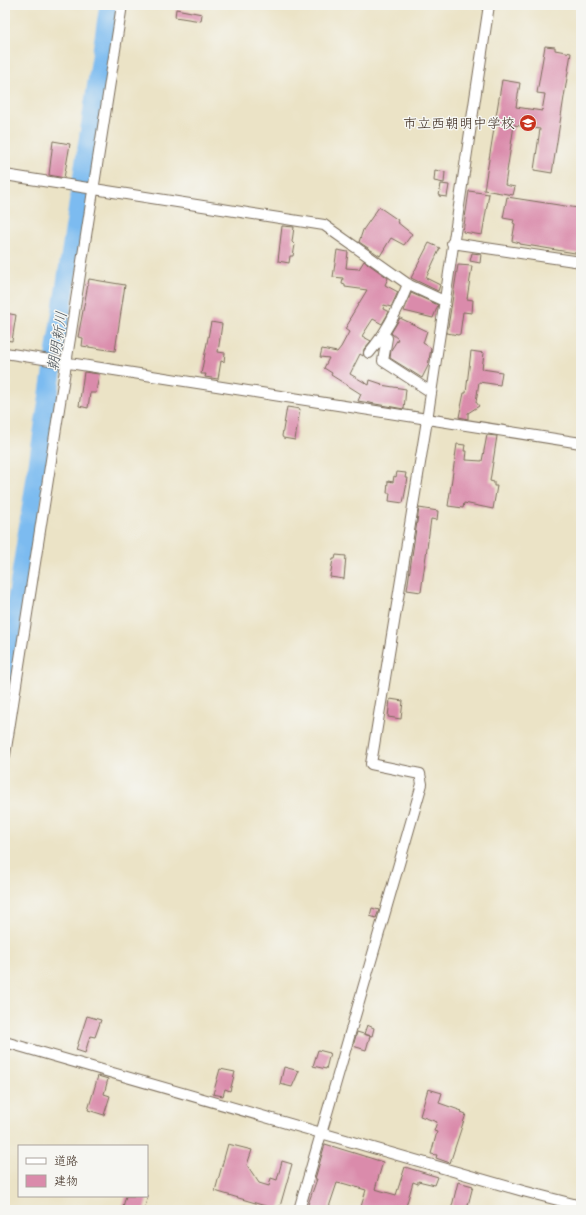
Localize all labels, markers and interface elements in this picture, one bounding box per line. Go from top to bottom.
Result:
school or university icon: 市立西朝明中学校 [518,113,538,133]
place label: 市立西朝明中学校 [403,115,515,133]
water label: 朝明新川 [43,310,73,372]
legend [18,1145,148,1197]
text: 道路 [54,1154,78,1170]
text: 建物 [54,1174,78,1190]

